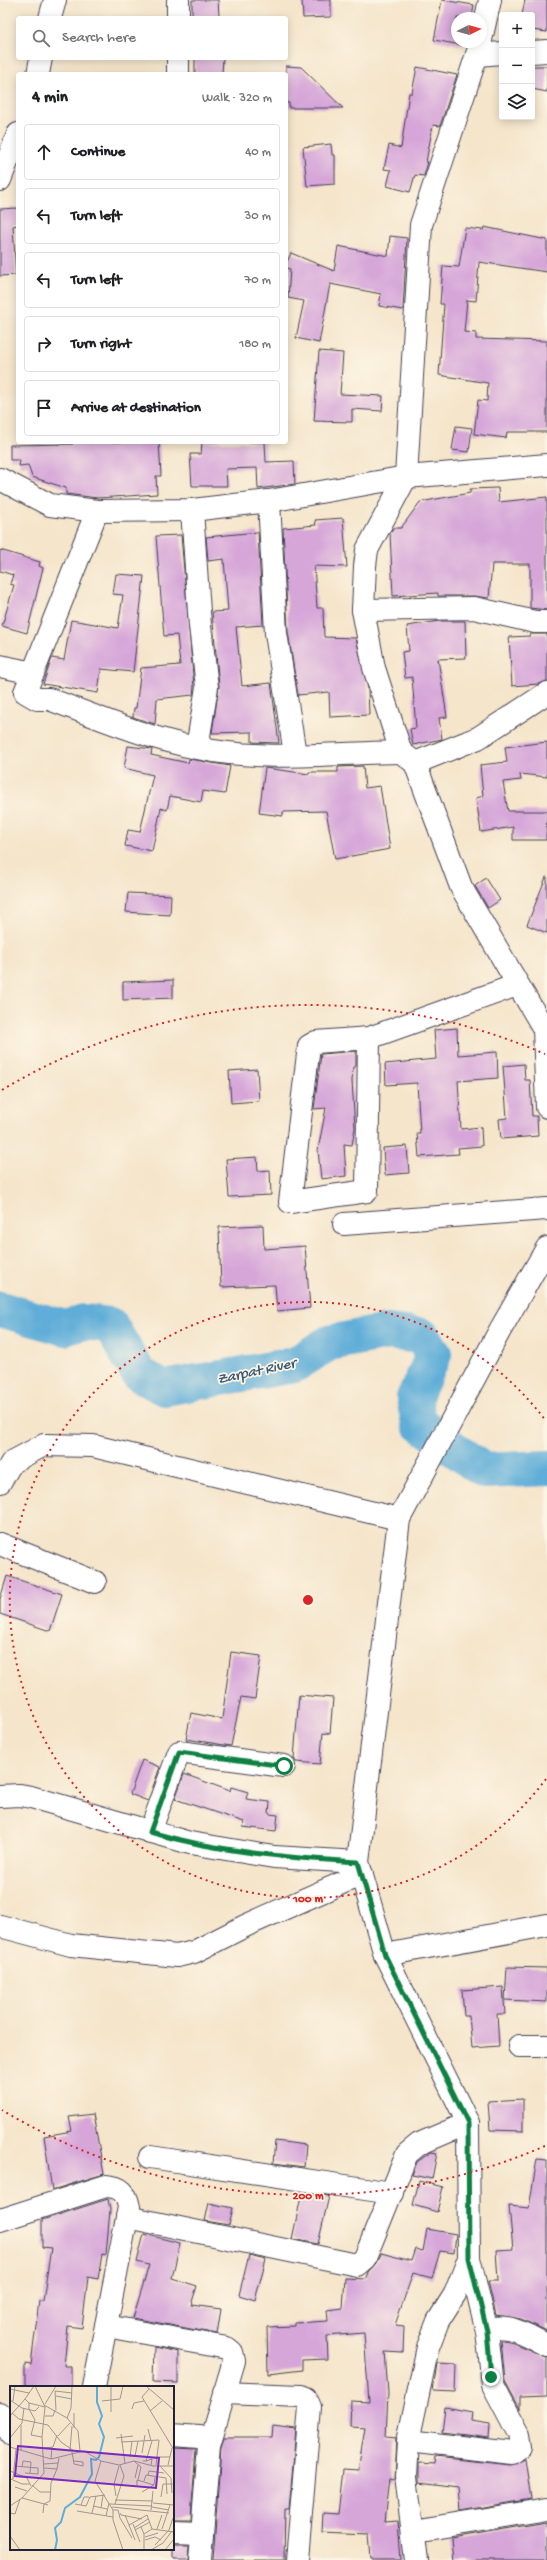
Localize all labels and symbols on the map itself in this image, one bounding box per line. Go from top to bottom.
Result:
north arrow [451,12,487,48]
water label: Zarpat River [216,1354,300,1389]
centre of rings [301,1593,315,1607]
route start [275,1757,293,1775]
text: 100 m [292,1893,323,1907]
text: 200 m [293,2190,324,2204]
route end [482,2368,500,2386]
inset map [10,2386,174,2550]

